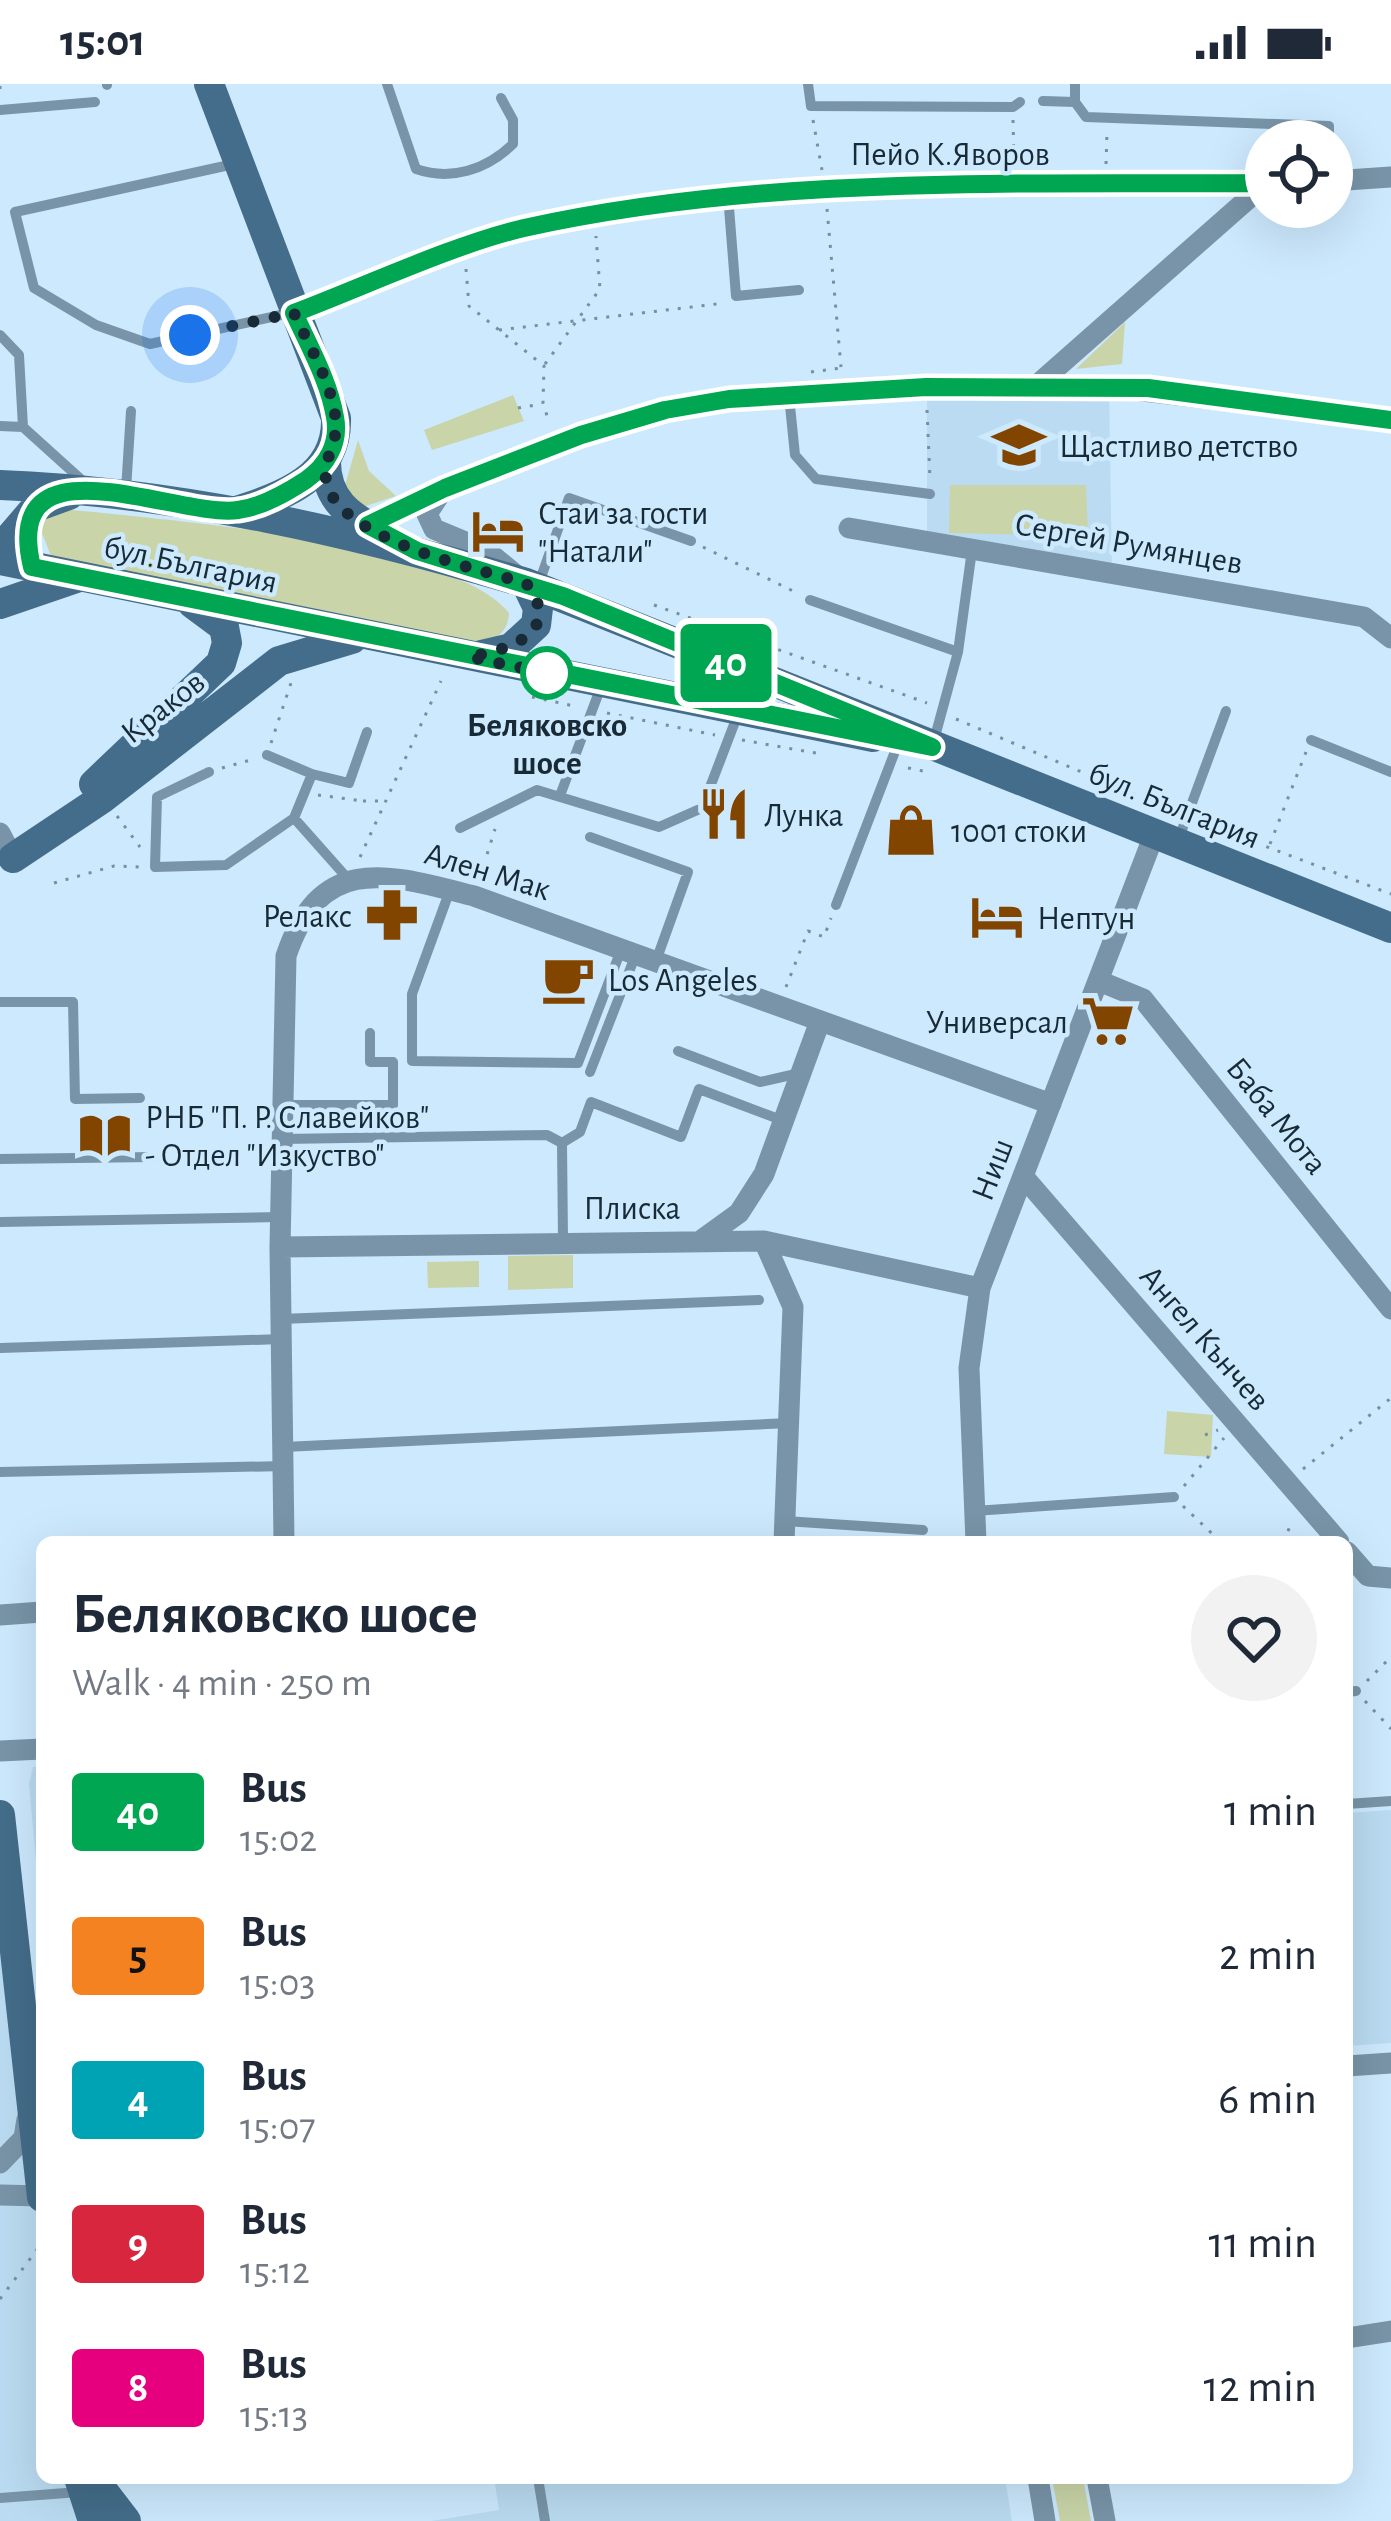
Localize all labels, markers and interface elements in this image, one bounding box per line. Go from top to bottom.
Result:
text: 15:01 [60,19,146,64]
map controls [1245,120,1353,228]
button: locate [1245,120,1353,228]
street label: Пейо К.Яворов [850,139,1050,172]
your location [160,305,220,365]
school or university icon: Щастливо детство [990,416,1048,474]
place label: Щастливо детство [1059,431,1298,464]
place label: Стаи за гости "Натали" [538,498,708,569]
hotel icon: Стаи за гости "Натали" [469,502,527,560]
street label: Сергей Румянцев [1012,508,1245,581]
street label: бул.България [101,531,280,600]
line badge: 40 [672,624,780,702]
text: 40 [704,642,748,684]
marker: Беляковско шосе [522,648,572,698]
street label: Краков [116,665,211,750]
place label: Беляковско шосе [467,710,627,781]
street label: бул. България [1084,757,1265,856]
restaurant icon: Лунка [695,785,753,843]
place label: Лунка [764,800,844,833]
shop icon: 1001 стоки [882,801,940,859]
place label: 1001 стоки [951,816,1087,849]
street label: Ален Мак [420,838,554,907]
pharmacy icon: Релакс [363,886,421,944]
hotel icon: Нептун [968,888,1026,946]
place label: Релакс [262,901,352,934]
place label: Нептун [1037,903,1135,936]
cafe icon: Los Angeles [539,950,597,1008]
place label: Los Angeles [608,965,758,998]
supermarket icon: Универсал [1079,992,1137,1050]
place label: Универсал [926,1007,1068,1040]
street label: Баба Мота [1219,1052,1333,1181]
place label: РНБ "П. Р. Славейков" - Отдел "Изкуство" [145,1102,429,1173]
library icon: РНБ "П. Р. Славейков" - Отдел "Изкуство" [76,1106,134,1164]
street label: Ниш [967,1134,1020,1206]
street label: Плиска [584,1193,681,1226]
street label: Ангел Кънчев [1133,1260,1276,1417]
button: heart [1191,1575,1317,1701]
text: Беляковско шосе [72,1586,478,1643]
text: Walk · 4 min · 250 m [72,1664,372,1703]
text: Bus [240,1766,307,1811]
text: 1 min [1224,1789,1317,1834]
text: 40 [116,1791,160,1833]
text: 15:02 [240,1820,317,1859]
text: Bus [240,1910,307,1955]
text: 2 min [1219,1933,1317,1978]
text: 5 [129,1935,147,1977]
text: 15:03 [240,1964,315,2003]
text: Bus [240,2054,307,2099]
text: 6 min [1218,2077,1317,2122]
text: 4 [127,2079,149,2121]
text: 15:07 [240,2108,316,2147]
text: Bus [240,2198,307,2243]
text: 11 min [1209,2221,1317,2266]
text: 9 [128,2223,148,2265]
text: 15:12 [240,2252,310,2291]
text: Bus [240,2342,307,2387]
text: 12 min [1204,2365,1317,2410]
text: 8 [128,2367,148,2409]
text: 15:13 [240,2396,308,2435]

